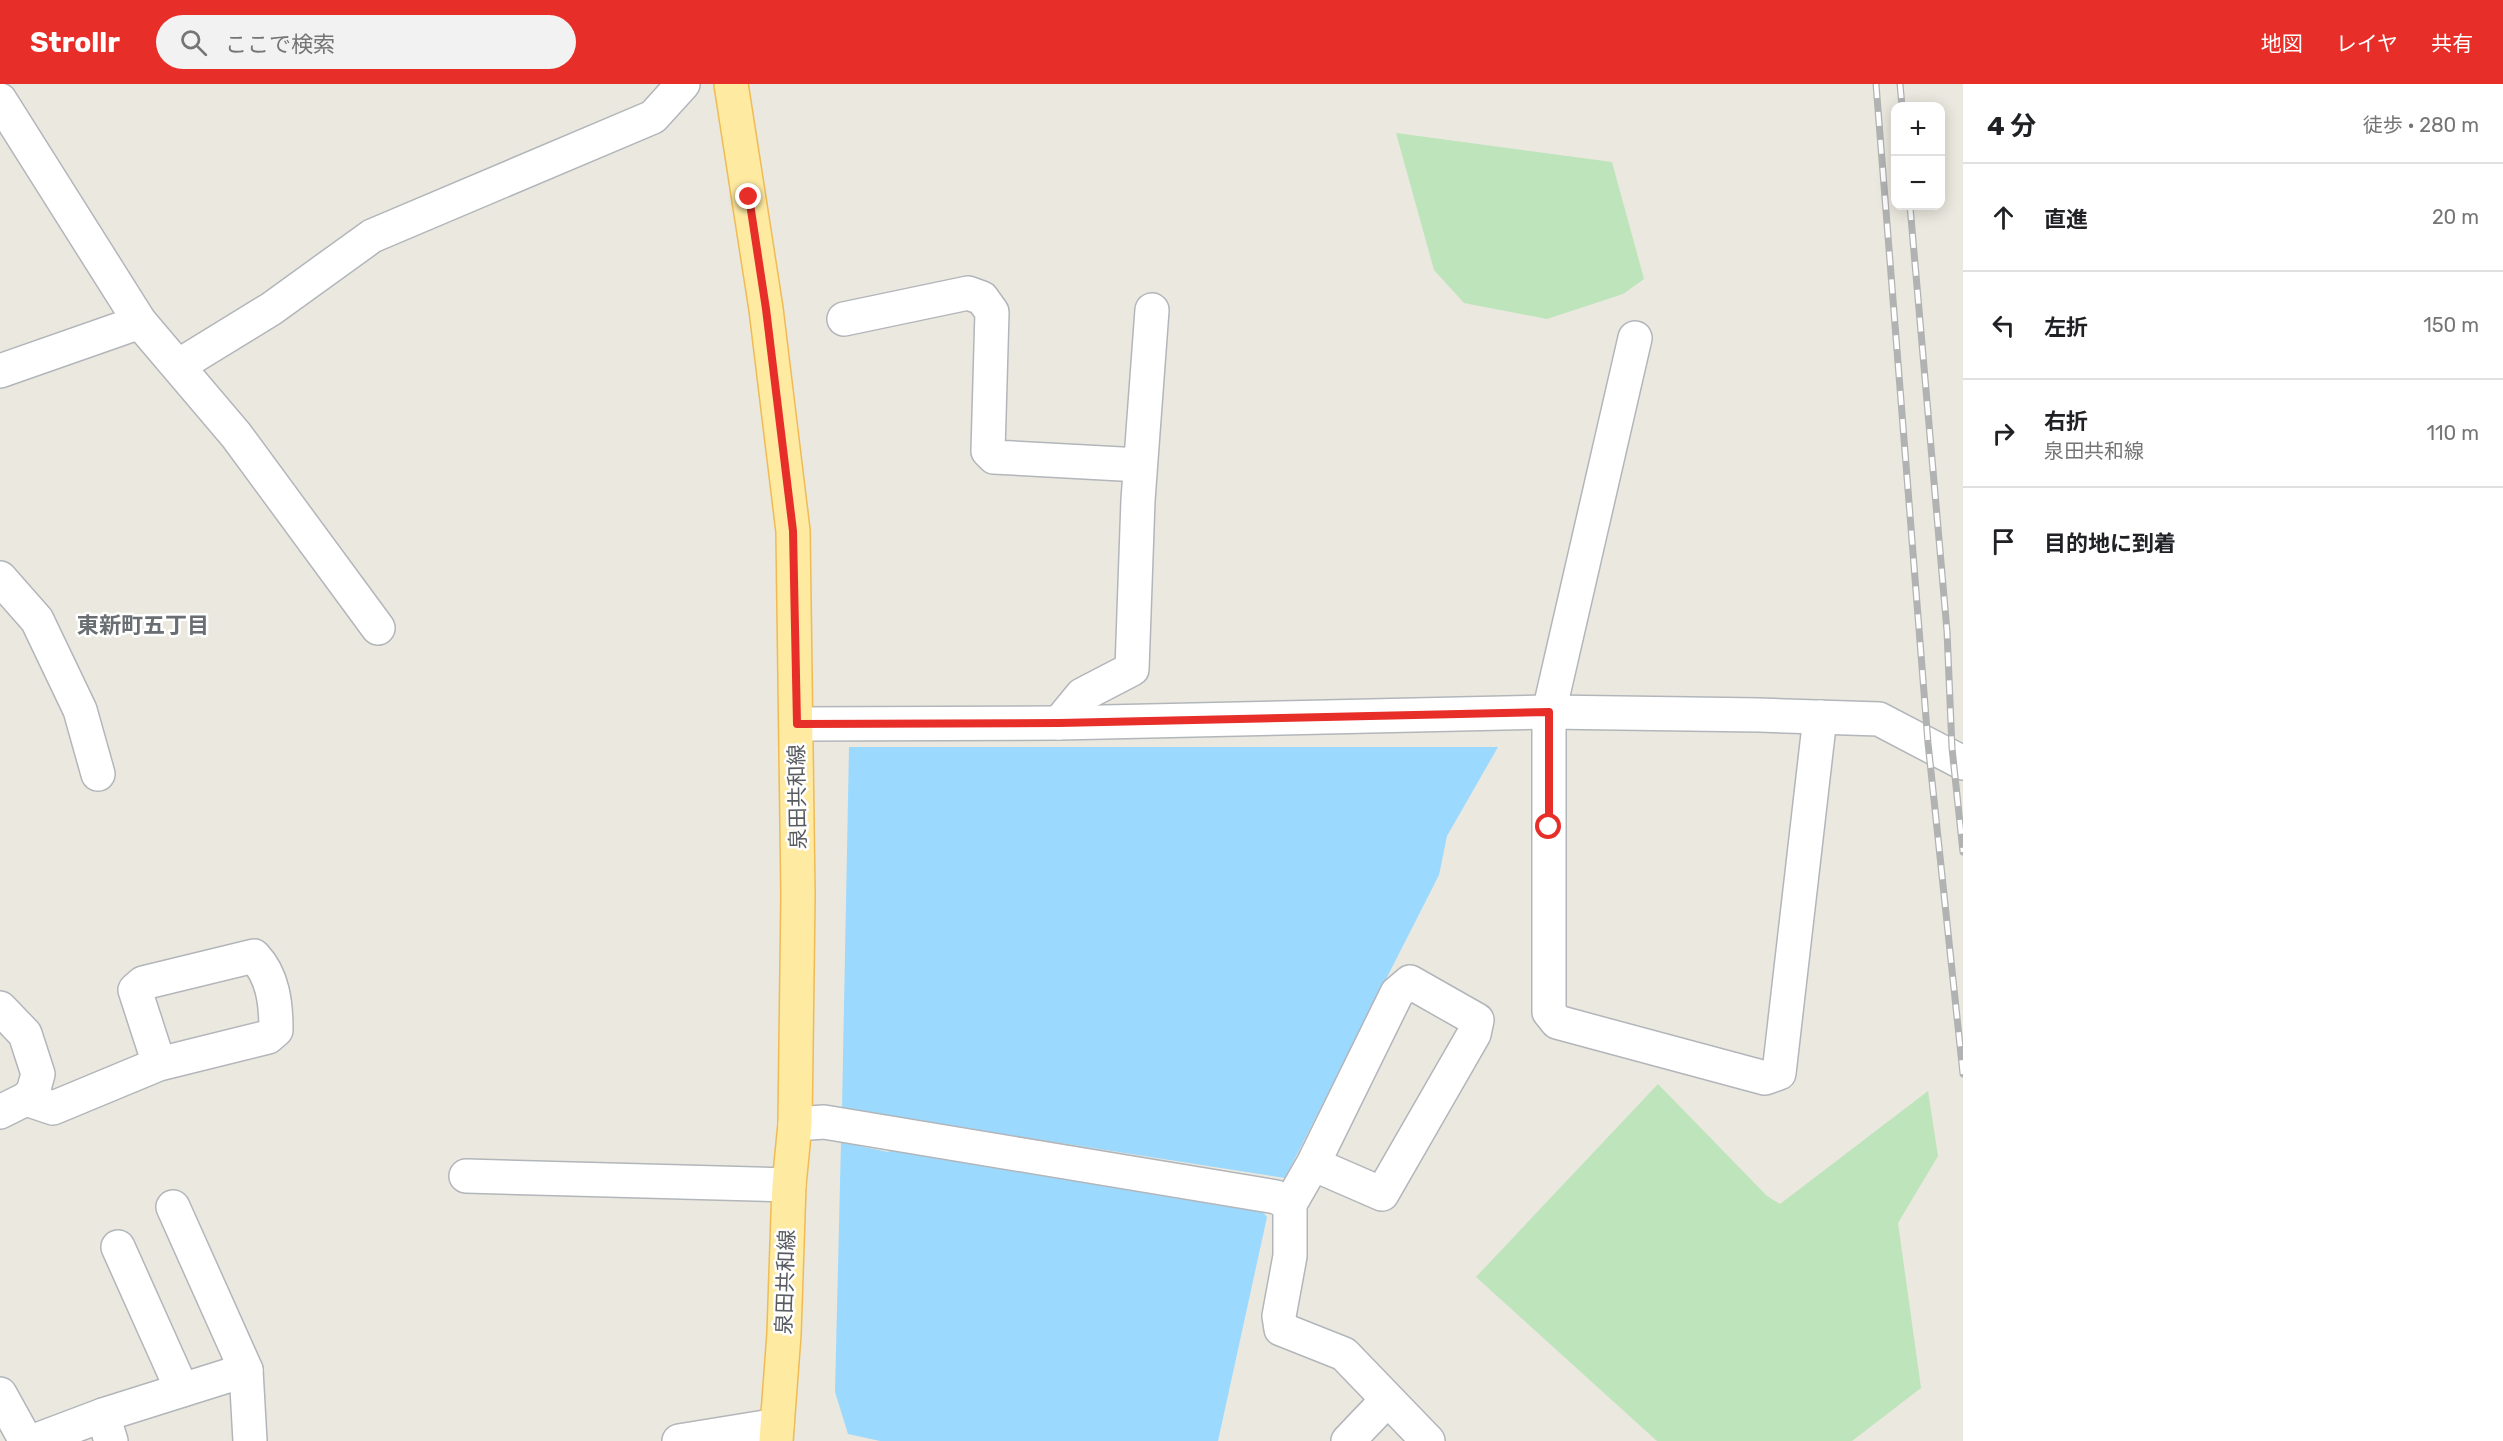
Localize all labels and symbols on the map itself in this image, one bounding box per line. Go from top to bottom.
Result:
route end [735,183,761,209]
district label: 東新町五丁目 [77,612,209,639]
street label: 泉田共和線 [784,744,810,850]
route start [1535,813,1561,839]
street label: 泉田共和線 [771,1229,799,1335]

